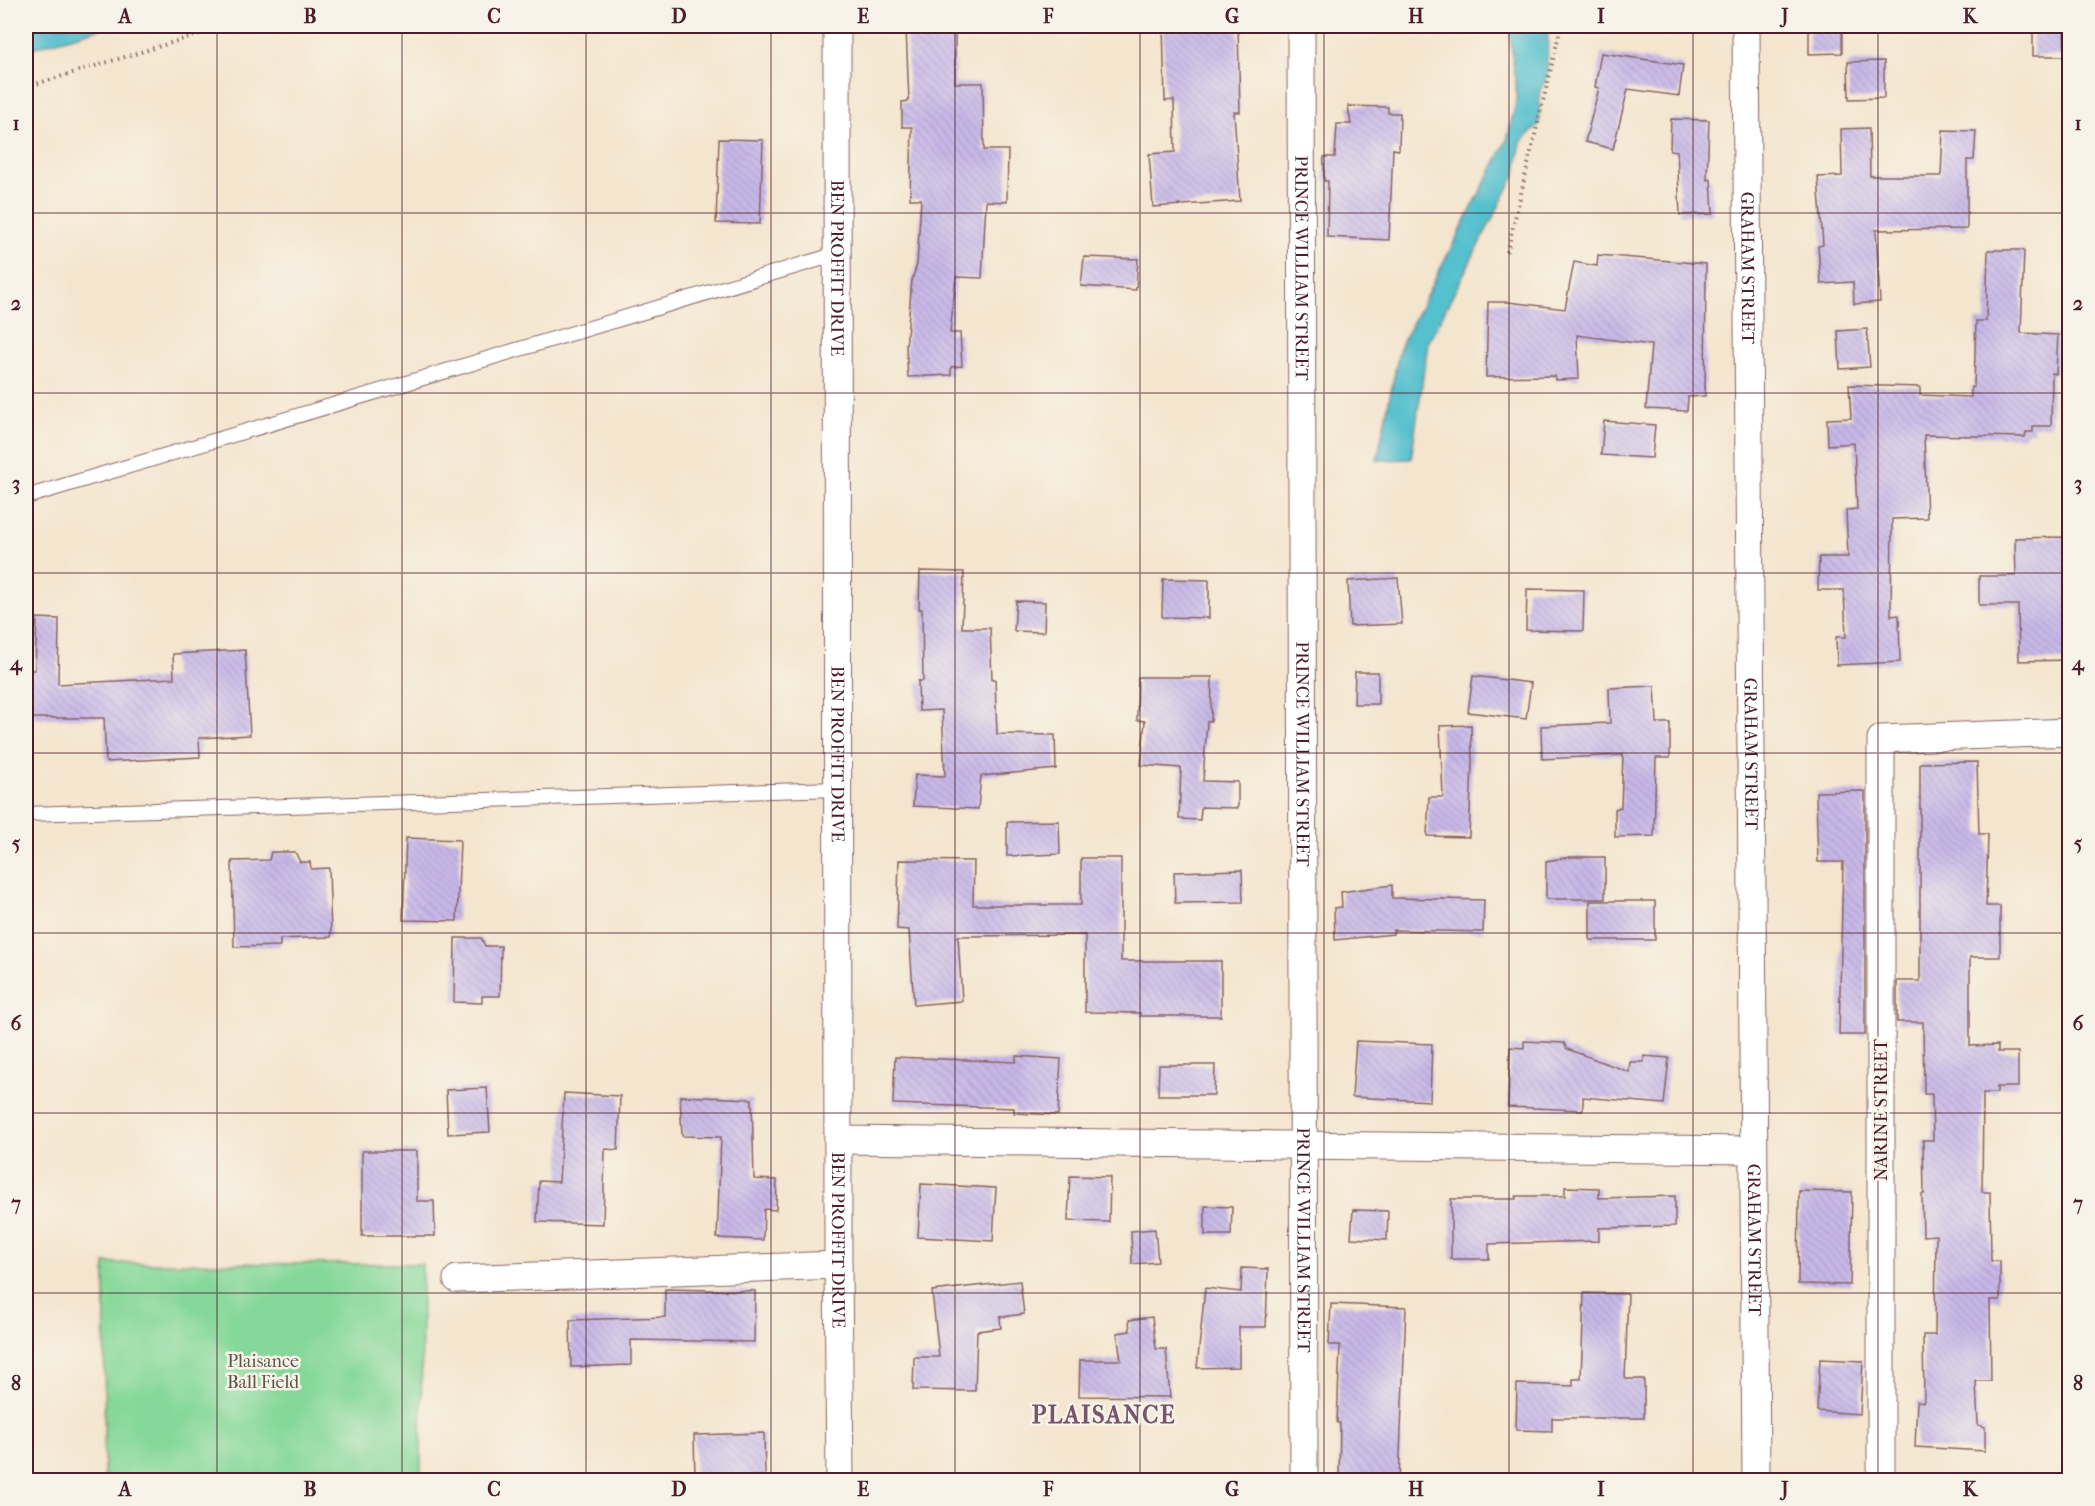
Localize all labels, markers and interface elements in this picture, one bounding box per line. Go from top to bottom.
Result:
text: A [117,5,133,28]
text: B [303,5,317,28]
text: C [487,5,501,28]
text: D [671,5,687,28]
text: E [857,5,869,28]
text: F [1042,5,1054,28]
text: G [1225,5,1239,28]
text: H [1408,5,1424,28]
text: I [1597,5,1605,28]
text: J [1779,5,1789,28]
text: K [1963,5,1979,28]
text: 1 [12,112,20,135]
text: 1 [2074,112,2082,135]
street label: PRINCE WILLIAM STREET [1291,155,1312,382]
street label: BEN PROFFIT DRIVE [827,180,848,356]
street label: GRAHAM STREET [1737,192,1759,345]
text: 2 [11,292,21,315]
text: 2 [2073,292,2083,315]
text: 3 [12,472,20,495]
text: 3 [2074,472,2082,495]
street label: PRINCE WILLIAM STREET [1292,641,1313,868]
text: 4 [9,652,23,676]
text: 4 [2071,652,2085,676]
street label: BEN PROFFIT DRIVE [827,666,848,842]
street label: GRAHAM STREET [1740,678,1762,831]
text: 5 [12,832,21,855]
text: 5 [2074,832,2083,855]
text: 6 [11,1012,23,1035]
text: 6 [2073,1012,2085,1035]
street label: NARINE STREET [1871,1038,1892,1181]
street label: PRINCE WILLIAM STREET [1293,1127,1314,1354]
street label: BEN PROFFIT DRIVE [827,1152,849,1328]
street label: GRAHAM STREET [1743,1164,1765,1317]
text: 7 [10,1192,21,1215]
text: 7 [2072,1192,2083,1215]
park label: Plaisance Ball Field [227,1351,299,1393]
text: 8 [11,1372,21,1395]
text: 8 [2073,1372,2083,1395]
district label: PLAISANCE [1032,1401,1176,1429]
text: A [117,1478,133,1501]
text: B [303,1478,317,1501]
text: C [487,1478,501,1501]
text: D [671,1478,687,1501]
text: E [857,1478,869,1501]
text: F [1042,1478,1054,1501]
text: G [1225,1478,1239,1501]
text: H [1408,1478,1424,1501]
text: I [1597,1478,1605,1501]
text: J [1779,1478,1789,1501]
text: K [1963,1478,1979,1501]

